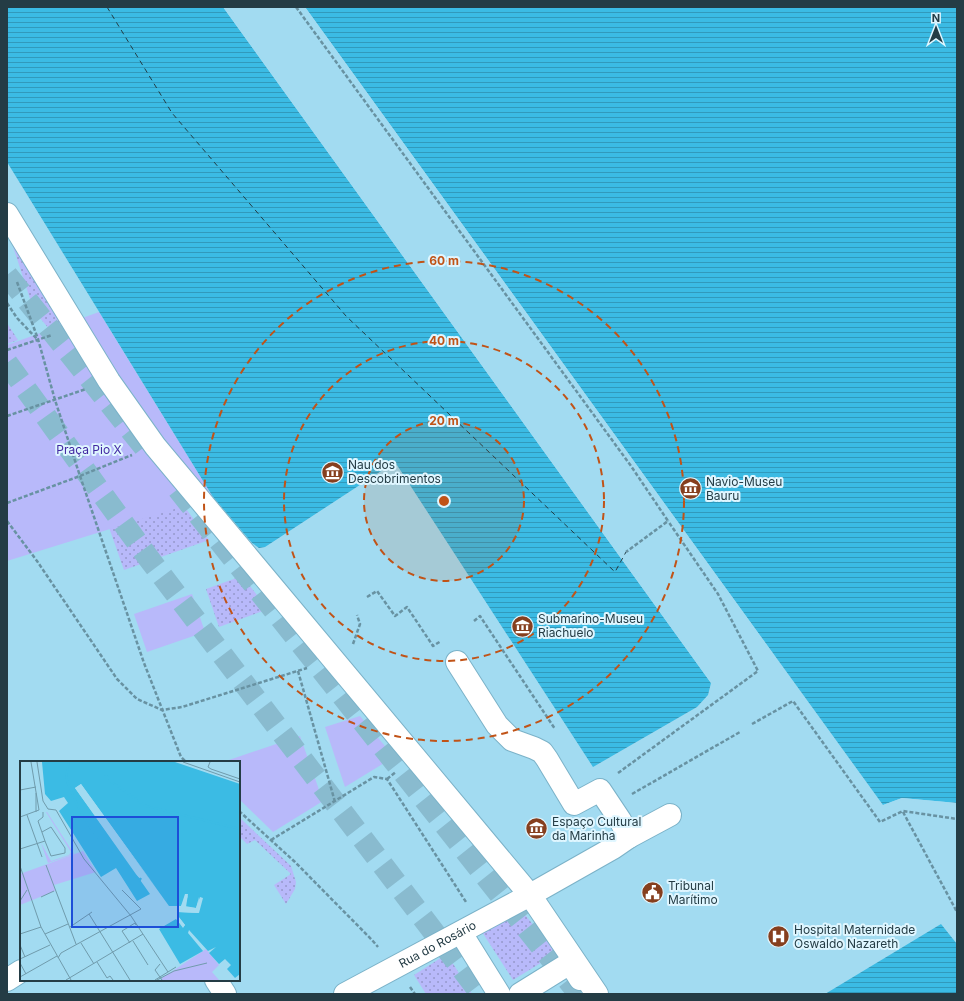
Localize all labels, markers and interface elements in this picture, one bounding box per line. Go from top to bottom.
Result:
north arrow [916,8,956,48]
text: N [932,11,940,25]
text: 60 m [429,253,459,268]
text: 40 m [429,333,459,348]
text: 20 m [429,413,459,428]
park label: Praça Pio X [56,442,122,457]
place label: Nau dos Descobrimentos [348,457,441,486]
museum icon: Nau dos Descobrimentos [319,459,345,485]
place label: Navio-Museu Bauru [706,474,782,503]
museum icon: Navio-Museu Bauru [677,476,703,502]
centre of rings [437,494,451,508]
place label: Submarino-Museu Riachuelo [538,611,643,640]
museum icon: Submarino-Museu Riachuelo [510,613,536,639]
inset map [20,761,240,981]
place label: Espaço Cultural da Marinha [552,814,641,843]
museum icon: Espaço Cultural da Marinha [524,816,550,842]
place label: Tribunal Marítimo [668,878,718,907]
public building icon: Tribunal Marítimo [640,880,666,906]
street label: Rua do Rosário [396,917,479,971]
place label: Hospital Maternidade Oswaldo Nazareth [794,922,915,951]
hospital icon: Hospital Maternidade Oswaldo Nazareth [766,924,792,950]

